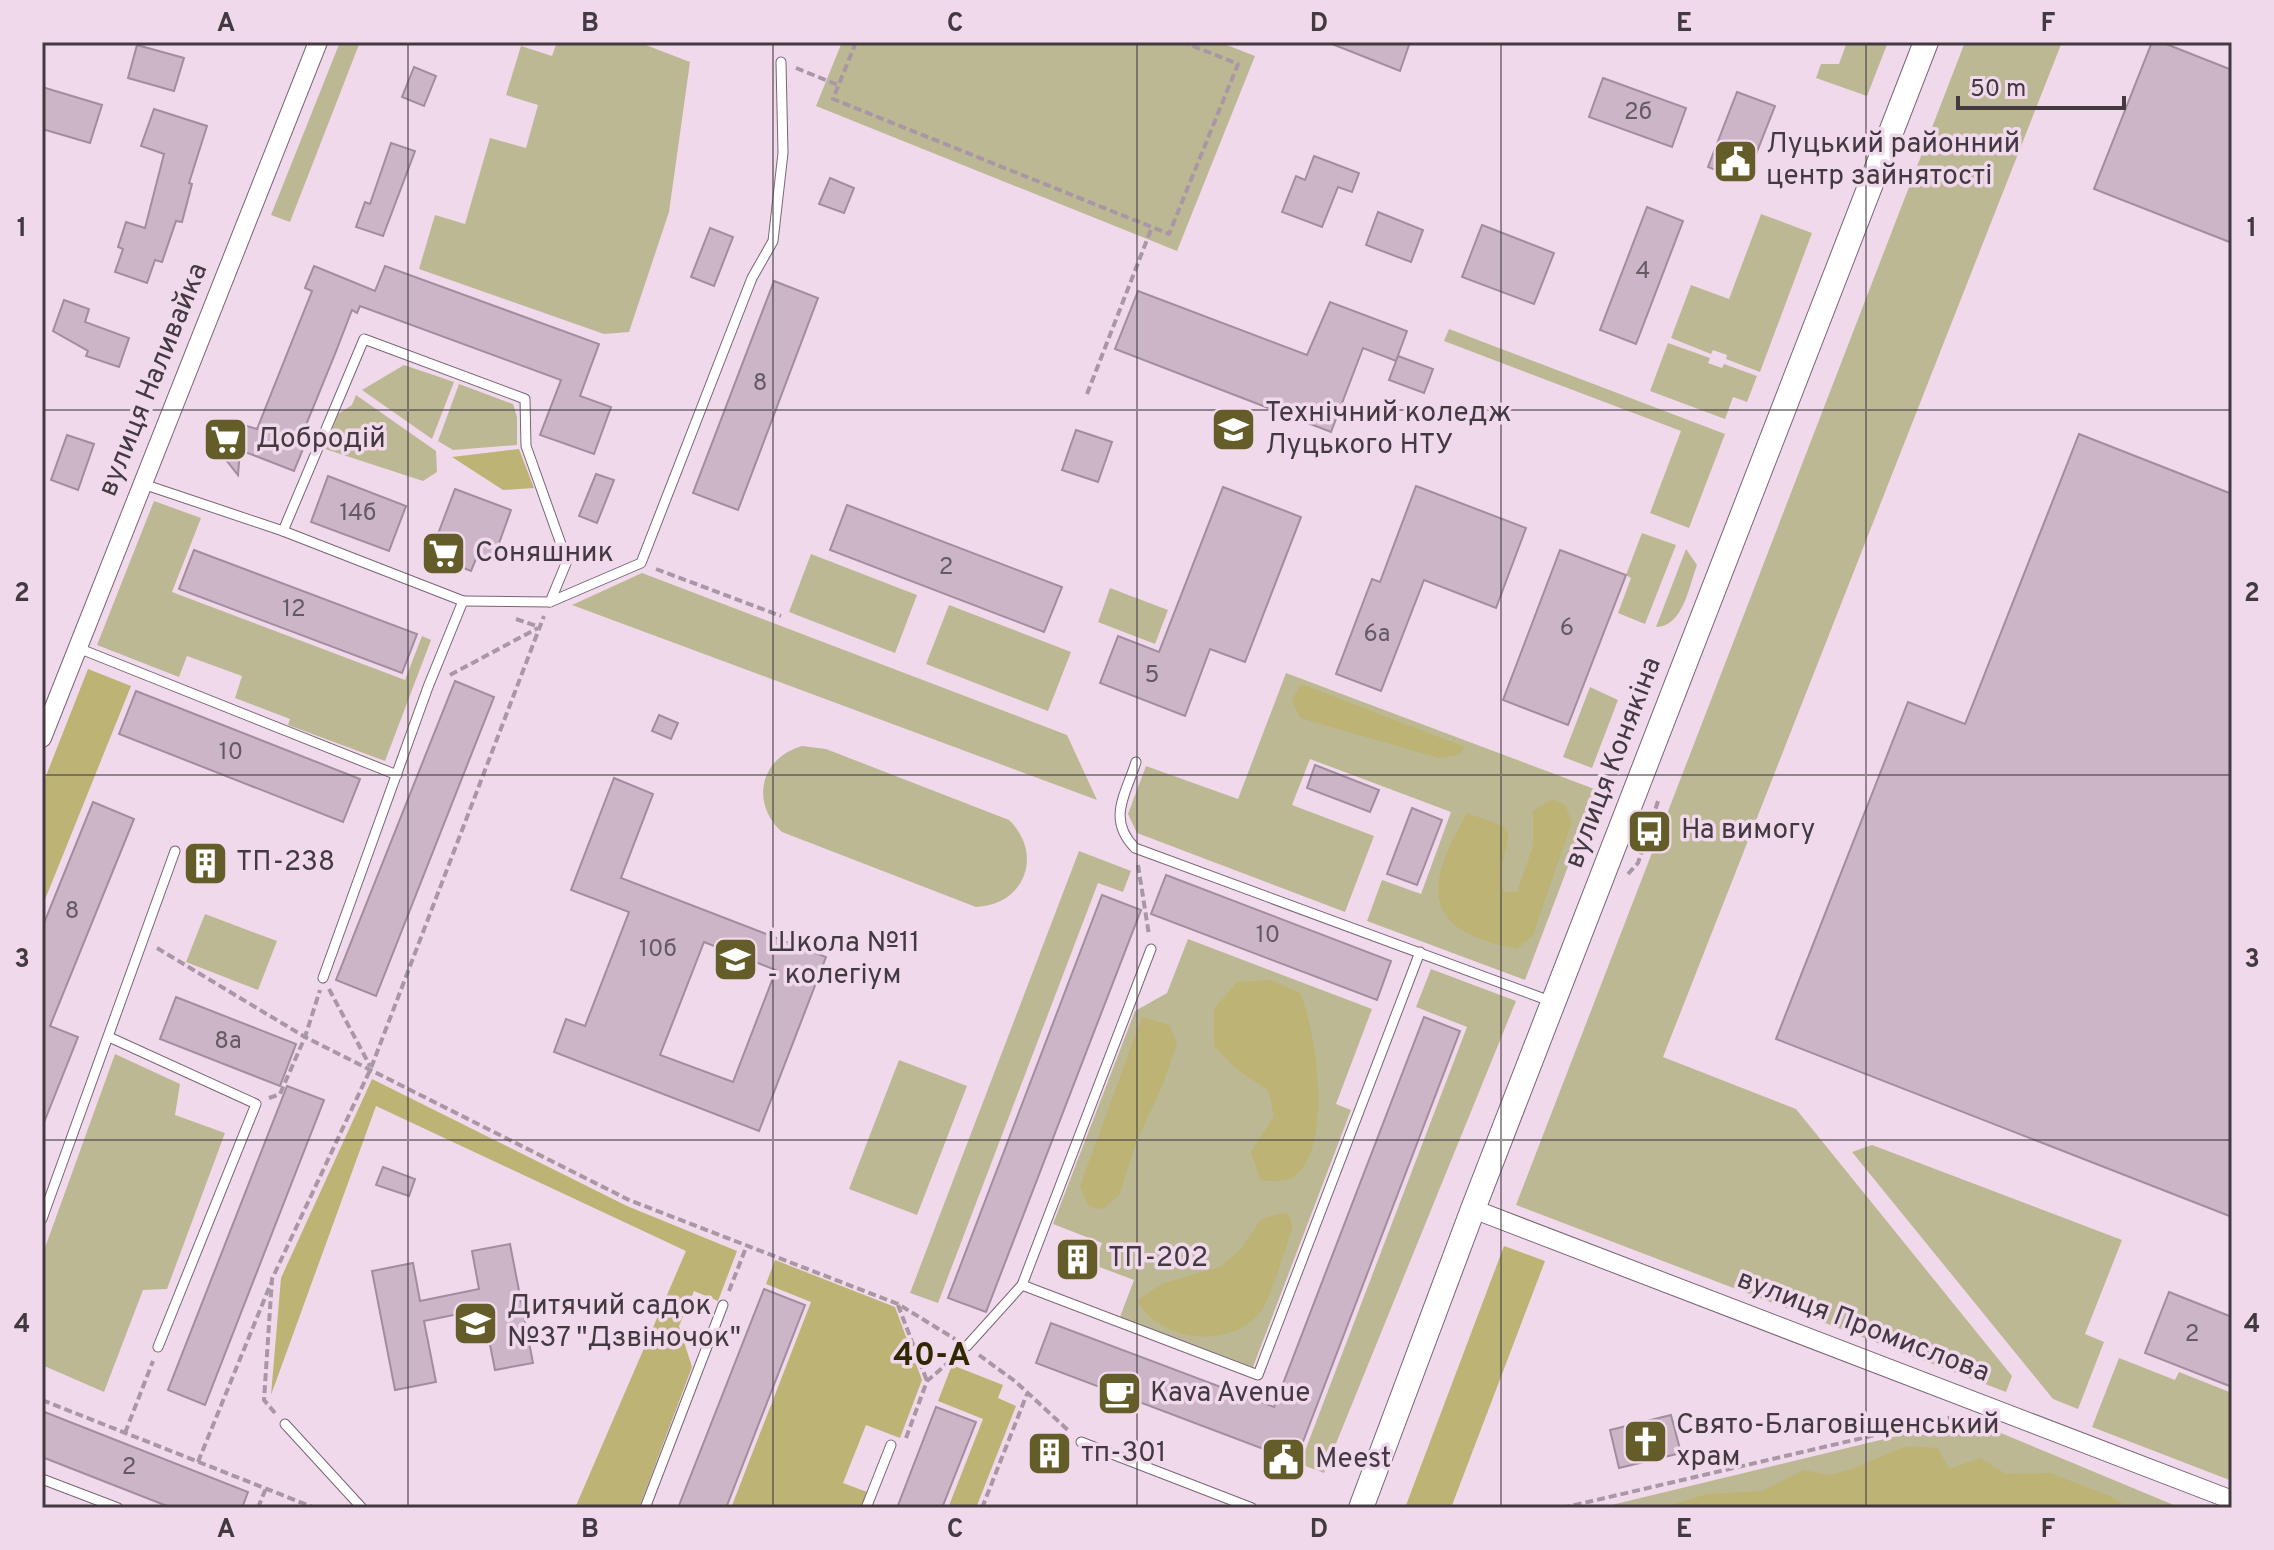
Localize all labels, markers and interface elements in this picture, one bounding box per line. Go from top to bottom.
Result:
text: A [217,8,235,41]
text: B [581,8,599,41]
text: C [947,8,963,41]
text: D [1310,8,1328,41]
text: E [1676,8,1692,41]
text: F [2041,8,2056,41]
scale bar [1958,60,2124,110]
text: 50 m [1970,75,2026,105]
house number: 2б [1624,98,1652,128]
place label: Луцький районний центр зайнятості [1766,127,2020,195]
public building icon: Луцький районний центр зайнятості [1711,137,1759,185]
text: 1 [17,213,27,246]
text: 1 [2247,213,2257,246]
house number: 4 [1636,257,1650,287]
street label: вулиця Наливайка [91,258,217,502]
house number: 8 [753,369,767,399]
place label: Технічний коледж Луцького НТУ [1265,396,1511,464]
school or university icon: Технічний коледж Луцького НТУ [1210,406,1258,454]
supermarket icon: Добродій [201,416,249,464]
place label: Добродій [256,422,386,458]
house number: 14б [340,499,376,529]
supermarket icon: Соняшник [420,530,468,578]
place label: Соняшник [475,536,614,572]
house number: 2 [939,553,953,583]
text: 2 [14,578,30,611]
text: 2 [2244,578,2260,611]
house number: 12 [282,595,306,625]
house number: 6 [1560,614,1574,644]
house number: 6а [1364,620,1390,650]
street label: вулиця Конякіна [1557,652,1671,874]
house number: 5 [1145,661,1159,691]
house number: 10 [219,738,243,768]
bus stop icon: На вимогу [1626,807,1674,855]
place label: На вимогу [1681,813,1815,849]
building icon: ТП-238 [181,839,229,887]
place label: ТП-238 [236,845,335,881]
house number: 8 [65,897,79,927]
house number: 10 [1256,921,1280,951]
place label: Школа №11 - колегіум [767,926,920,994]
house number: 10б [639,935,677,965]
school or university icon: Школа №11 - колегіум [712,936,760,984]
text: 3 [14,944,30,977]
text: 3 [2244,944,2260,977]
house number: 8а [214,1027,242,1057]
building icon: ТП-202 [1053,1235,1101,1283]
place label: ТП-202 [1108,1241,1208,1277]
street label: вулиця Промислова [1732,1262,1994,1392]
place label: Дитячий садок №37 "Дзвіночок" [507,1289,741,1357]
school or university icon: Дитячий садок №37 "Дзвіночок" [452,1299,500,1347]
text: 4 [14,1309,30,1342]
text: 4 [2244,1309,2260,1342]
house number: 2 [2185,1320,2199,1350]
district label: 40-А [893,1337,971,1377]
cafe icon: Kava Avenue [1095,1370,1143,1418]
place label: Kava Avenue [1150,1376,1310,1412]
place label: Свято-Благовіщенський храм [1676,1408,1999,1476]
church icon: Свято-Благовіщенський храм [1621,1418,1669,1466]
building icon: тп-301 [1026,1430,1074,1478]
place label: тп-301 [1081,1436,1166,1472]
public building icon: Meest [1260,1436,1308,1484]
place label: Meest [1315,1442,1391,1478]
house number: 2 [122,1453,136,1483]
text: A [217,1514,235,1547]
text: B [581,1514,599,1547]
text: C [947,1514,963,1547]
text: D [1310,1514,1328,1547]
text: E [1676,1514,1692,1547]
text: F [2041,1514,2056,1547]

